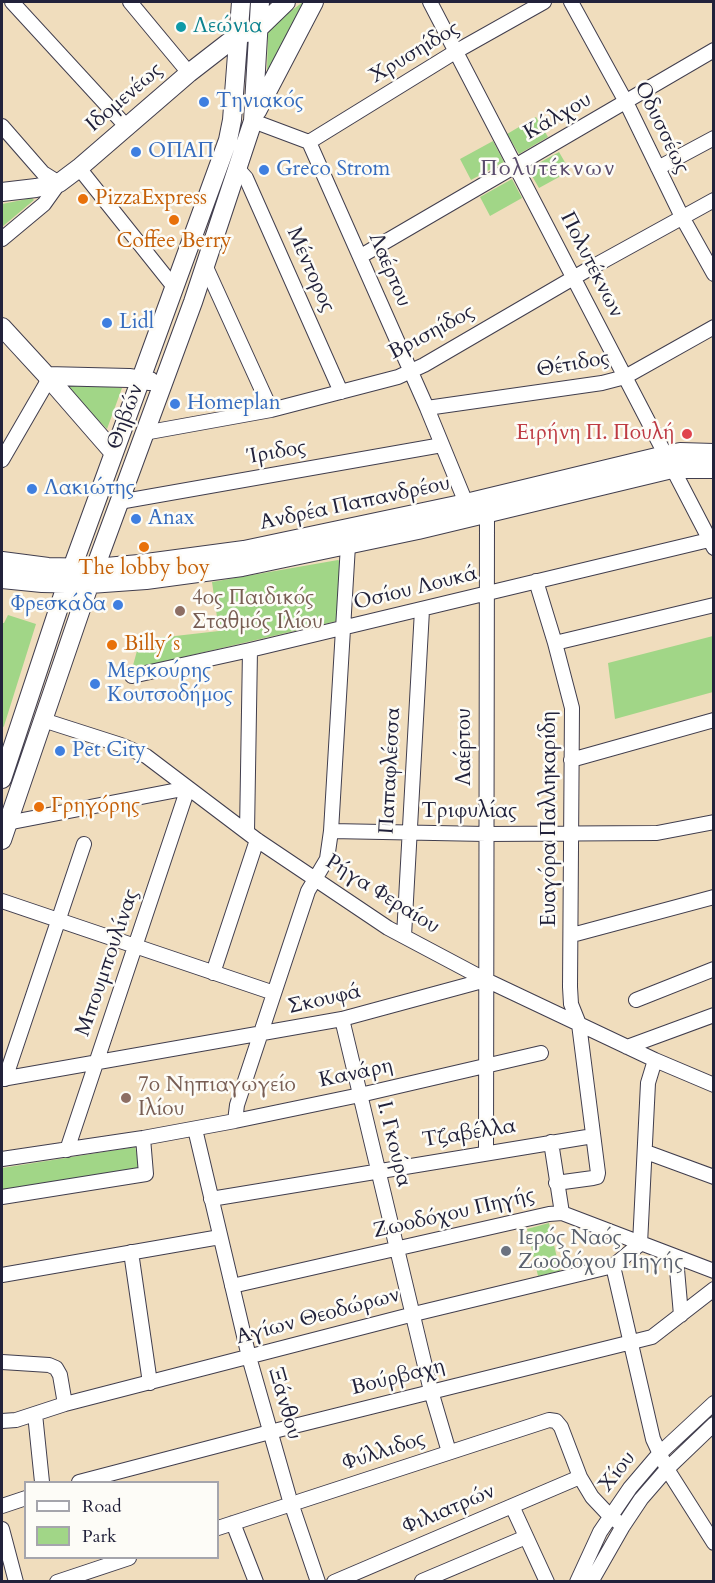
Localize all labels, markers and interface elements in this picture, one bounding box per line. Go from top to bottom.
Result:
place label: Λεώνια [193,14,262,40]
street label: Χρυσηίδος [366,16,464,90]
marker: Λεώνια [174,20,188,34]
street label: Ιδομενέως [82,58,168,138]
street label: Οδυσσέως [628,78,694,178]
street label: Κάλχου [520,88,596,146]
place label: Τηνιακός [216,89,304,115]
marker: Τηνιακός [197,95,211,109]
place label: ΟΠΑΠ [148,139,214,165]
marker: ΟΠΑΠ [129,145,143,159]
place label: Greco Strom [276,157,390,183]
district label: Πολυτέκνων [480,157,616,183]
marker: Greco Strom [257,163,271,177]
place label: PizzaExpress [95,186,207,212]
marker: PizzaExpress [76,192,90,206]
street label: Πολυτέκνων [554,208,628,322]
marker: Coffee Berry [167,213,181,227]
street label: Μέντορος [280,224,340,316]
place label: Coffee Berry [117,229,231,255]
street label: Λαέρτου [362,229,416,311]
street label: Βρισηίδος [385,300,479,366]
place label: Lidl [119,310,154,336]
marker: Lidl [100,316,114,330]
street label: Θέτιδος [535,346,611,384]
street label: Θηβών [102,381,150,453]
place label: Homeplan [187,391,281,417]
marker: Homeplan [168,397,182,411]
place label: Ειρήνη Π. Πουλή [516,421,675,447]
marker: Ειρήνη Π. Πουλή [680,427,694,441]
street label: Ίριδος [246,435,308,471]
street label: Ανδρέα Παπανδρέου [257,472,453,536]
place label: Λακιώτης [44,476,135,502]
marker: Λακιώτης [25,482,39,496]
place label: Anax [148,506,194,532]
marker: Anax [129,512,143,526]
marker: The lobby boy [137,540,151,554]
place label: The lobby boy [78,556,210,582]
street label: Οσίου Λουκά [351,561,481,617]
place label: 4ος Παιδικός Σταθμός Ιλίου [192,586,323,636]
place label: Φρεσκάδα [11,592,106,618]
marker: Φρεσκάδα [111,598,125,612]
marker: 4ος Παιδικός Σταθμός Ιλίου [173,604,187,618]
place label: Billy´s [124,632,180,658]
marker: Billy´s [105,638,119,652]
place label: Μερκούρης Κουτσοδήμος [107,659,233,709]
marker: Μερκούρης Κουτσοδήμος [88,677,102,691]
street label: Παπαφλέσσα [375,707,407,835]
street label: Λαέρτου [452,708,478,786]
street label: Ευαγόρα Παλληκαρίδη [537,711,563,927]
place label: Pet City [72,738,146,764]
marker: Pet City [53,744,67,758]
place label: Γρηγόρης [51,794,140,820]
street label: Τριφυλίας [421,799,517,825]
marker: Γρηγόρης [32,800,46,814]
street label: Ρήγα Φεραίου [320,850,444,940]
street label: Μπουμπουλίνας [71,886,145,1040]
street label: Σκουφά [286,979,364,1021]
street label: Κανάρη [317,1054,395,1094]
place label: 7ο Νηπιαγωγείο Ιλίου [138,1073,296,1123]
marker: 7ο Νηπιαγωγείο Ιλίου [119,1091,133,1105]
street label: Ι. Γκούρα [370,1099,416,1189]
street label: Τζαβέλλα [420,1114,518,1154]
street label: Ζωοδόχου Πηγής [371,1183,537,1245]
place label: Ιερός Ναός Ζωοδόχου Πηγής [518,1226,683,1276]
marker: Ιερός Ναός Ζωοδόχου Πηγής [499,1244,513,1258]
street label: Αγίων Θεοδώρων [233,1283,403,1351]
street label: Βούρβαχη [349,1354,447,1402]
street label: Ξάνθου [262,1365,306,1443]
street label: Φύλλιδος [339,1427,429,1477]
street label: Χίου [594,1447,642,1497]
street label: Φιλιατρών [399,1479,499,1541]
legend [24,1481,219,1559]
text: Road [82,1494,122,1519]
text: Park [82,1524,117,1549]

